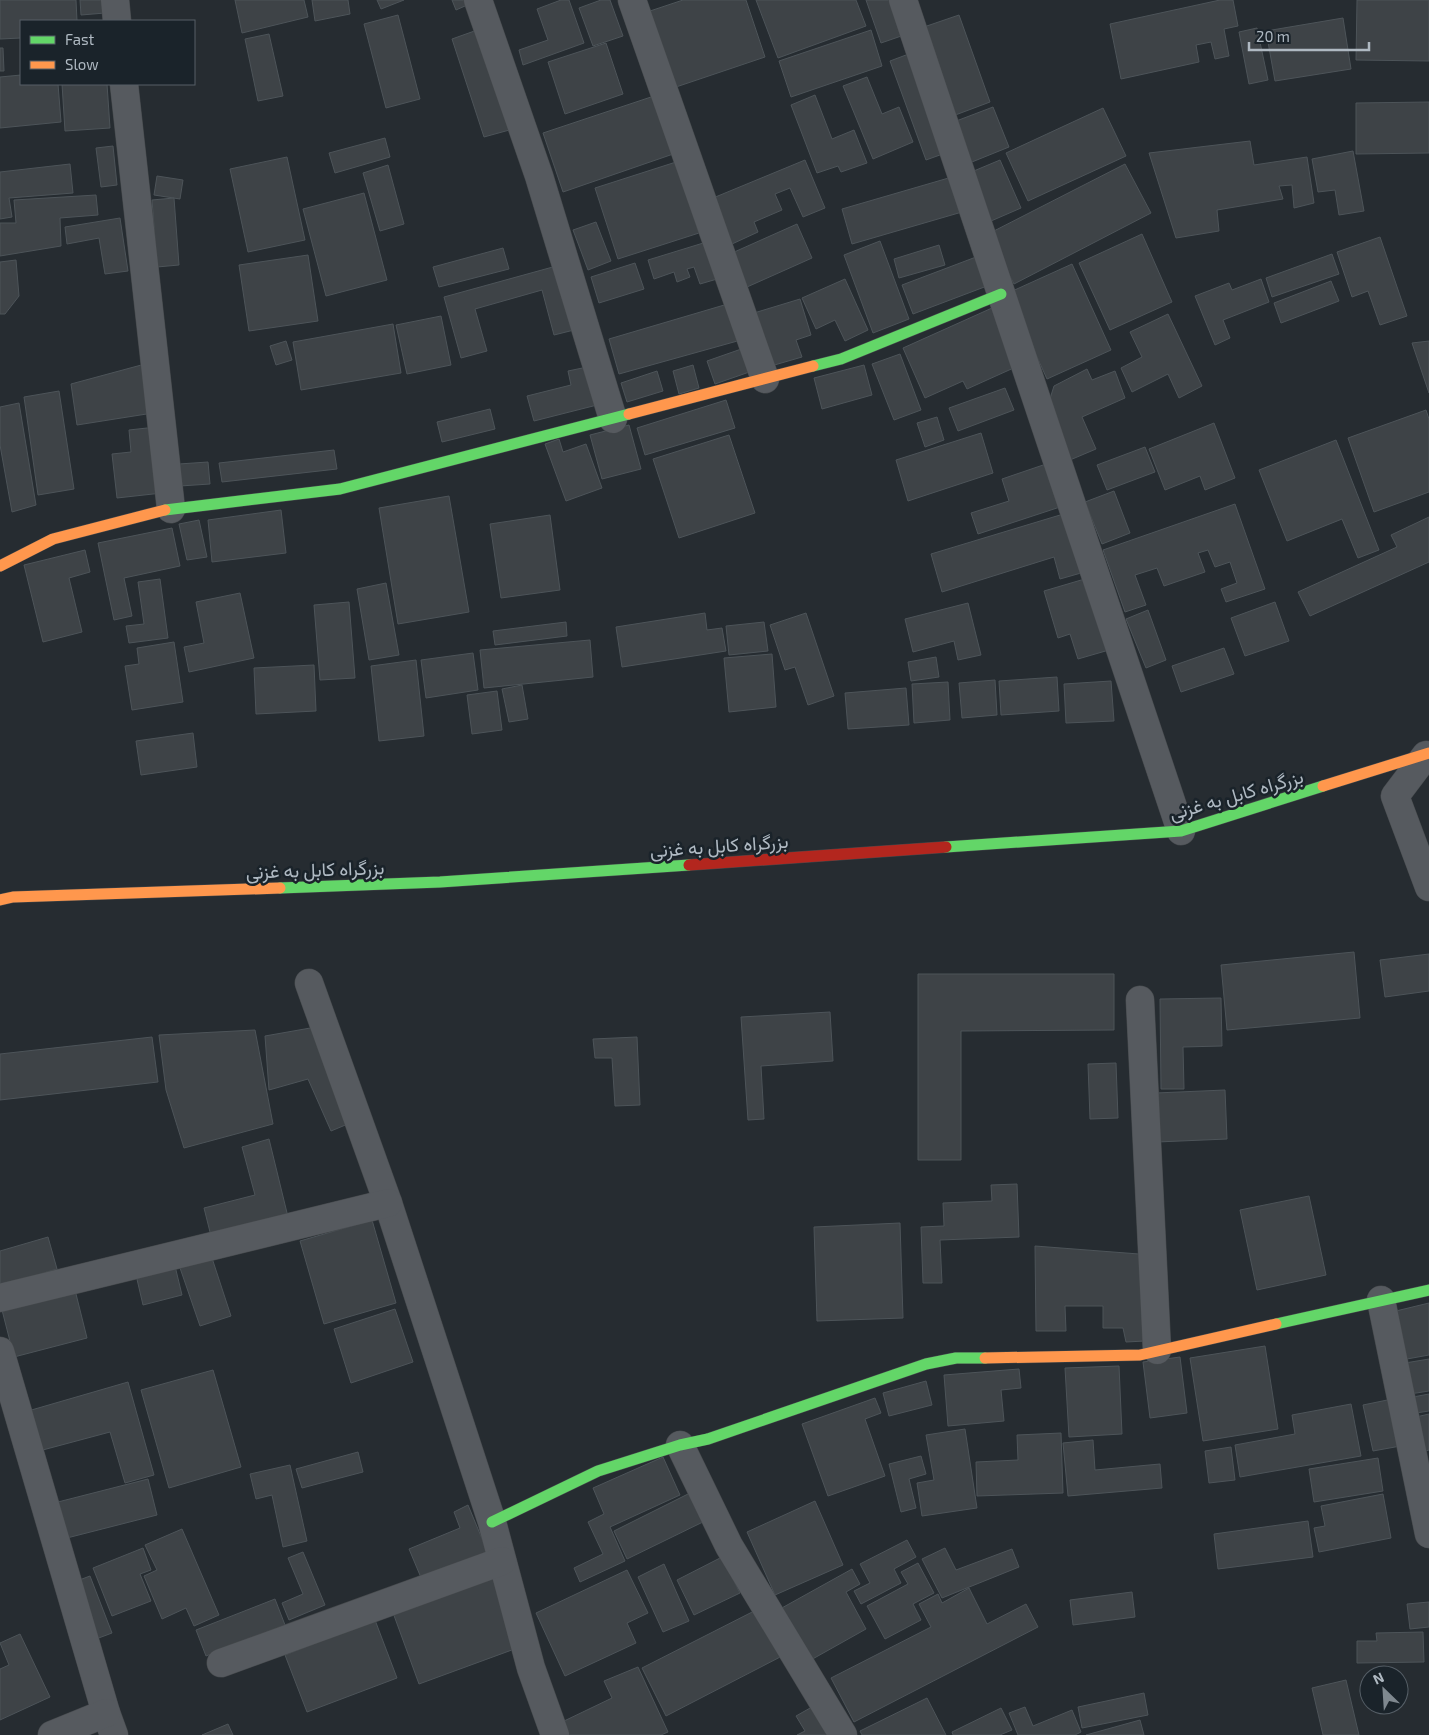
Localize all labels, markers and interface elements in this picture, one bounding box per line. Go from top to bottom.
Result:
legend [20,20,195,85]
scale bar [1249,20,1369,52]
text: 20 m [1256,27,1290,45]
text: Fast [65,30,95,48]
text: Slow [65,55,99,73]
street label: بزرگراه کابل به غزنی [1166,764,1306,825]
street label: بزرگراه کابل به غزنی [649,829,789,862]
street label: بزرگراه کابل به غزنی [245,855,385,884]
north arrow [1359,1665,1409,1715]
text: N [1370,1668,1386,1688]

